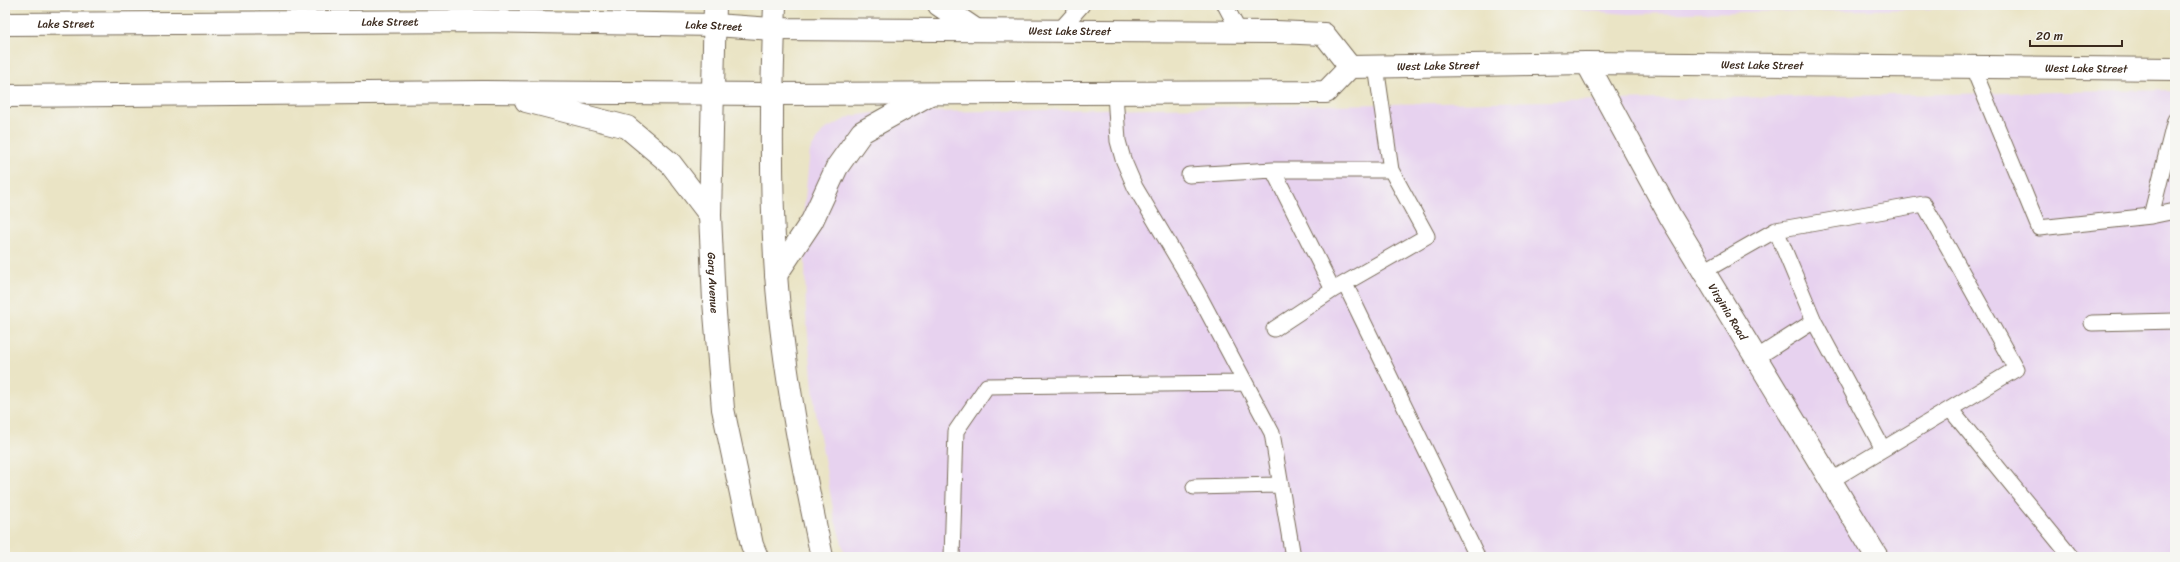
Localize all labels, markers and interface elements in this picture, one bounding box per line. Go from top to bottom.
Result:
street label: Lake Street [361,12,419,32]
street label: Lake Street [37,14,95,34]
street label: Lake Street [685,16,743,37]
street label: West Lake Street [1029,22,1112,41]
scale bar [2030,22,2122,48]
text: 20 m [2036,25,2063,47]
street label: West Lake Street [1721,55,1804,75]
street label: West Lake Street [1397,56,1480,76]
street label: West Lake Street [2045,59,2128,79]
street label: Gary Avenue [702,252,724,314]
street label: Virginia Road [1703,280,1753,345]

